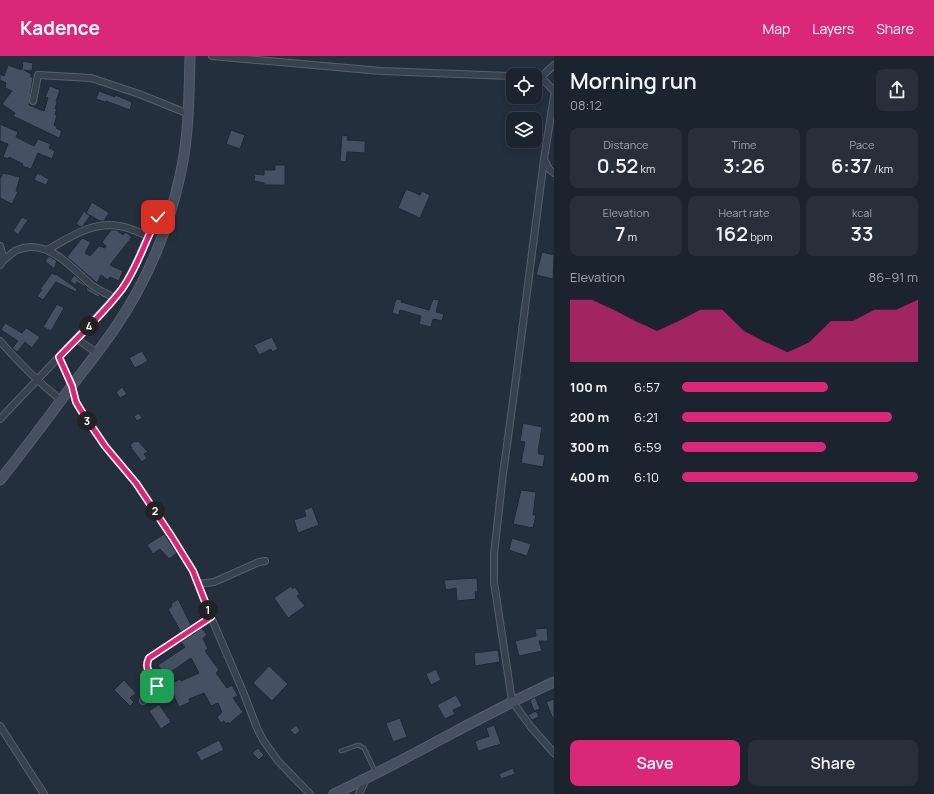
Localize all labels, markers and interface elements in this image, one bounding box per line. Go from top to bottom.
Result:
text: Kadence [20,15,100,41]
text: Map [762,19,790,38]
text: Layers [812,19,854,38]
text: Share [876,19,914,38]
text: Morning run [570,66,697,96]
map controls [506,68,542,148]
button: locate [506,68,542,104]
button: share [876,69,918,111]
text: 08:12 [570,96,602,114]
button: layers [506,112,542,148]
text: Distance [603,137,649,152]
text: Time [732,137,756,152]
text: Pace [850,137,874,152]
text: 0.52 [597,152,638,179]
text: 3:26 [723,152,765,179]
text: 6:37 [831,152,872,179]
text: km [638,161,655,176]
text: /km [872,161,893,176]
pin [141,200,175,234]
text: Elevation [603,205,649,220]
text: Heart rate [718,205,770,220]
text: kcal [852,205,872,220]
icon: check [147,206,169,228]
text: 7 [615,220,625,247]
text: 162 [715,220,748,247]
text: 33 [851,220,873,247]
text: m [625,229,637,244]
text: bpm [748,229,773,244]
text: Elevation [570,268,625,286]
text: 86–91 m [869,268,918,286]
pin: 4 [79,316,99,336]
text: 4 [86,318,92,333]
text: 100 m [570,378,607,396]
text: 6:57 [634,378,660,396]
text: 200 m [570,408,609,426]
text: 6:21 [634,408,658,426]
pin: 3 [77,411,97,431]
text: 3 [84,413,90,428]
text: 300 m [570,438,609,456]
text: 6:59 [634,438,662,456]
text: 400 m [570,468,609,486]
text: 6:10 [634,468,659,486]
pin: 2 [145,501,165,521]
text: 2 [152,503,158,518]
pin: 1 [198,600,218,620]
text: 1 [206,602,210,617]
pin [140,669,174,703]
icon: arrive [146,675,168,697]
button: Save [570,740,740,786]
button: Share [748,740,918,786]

